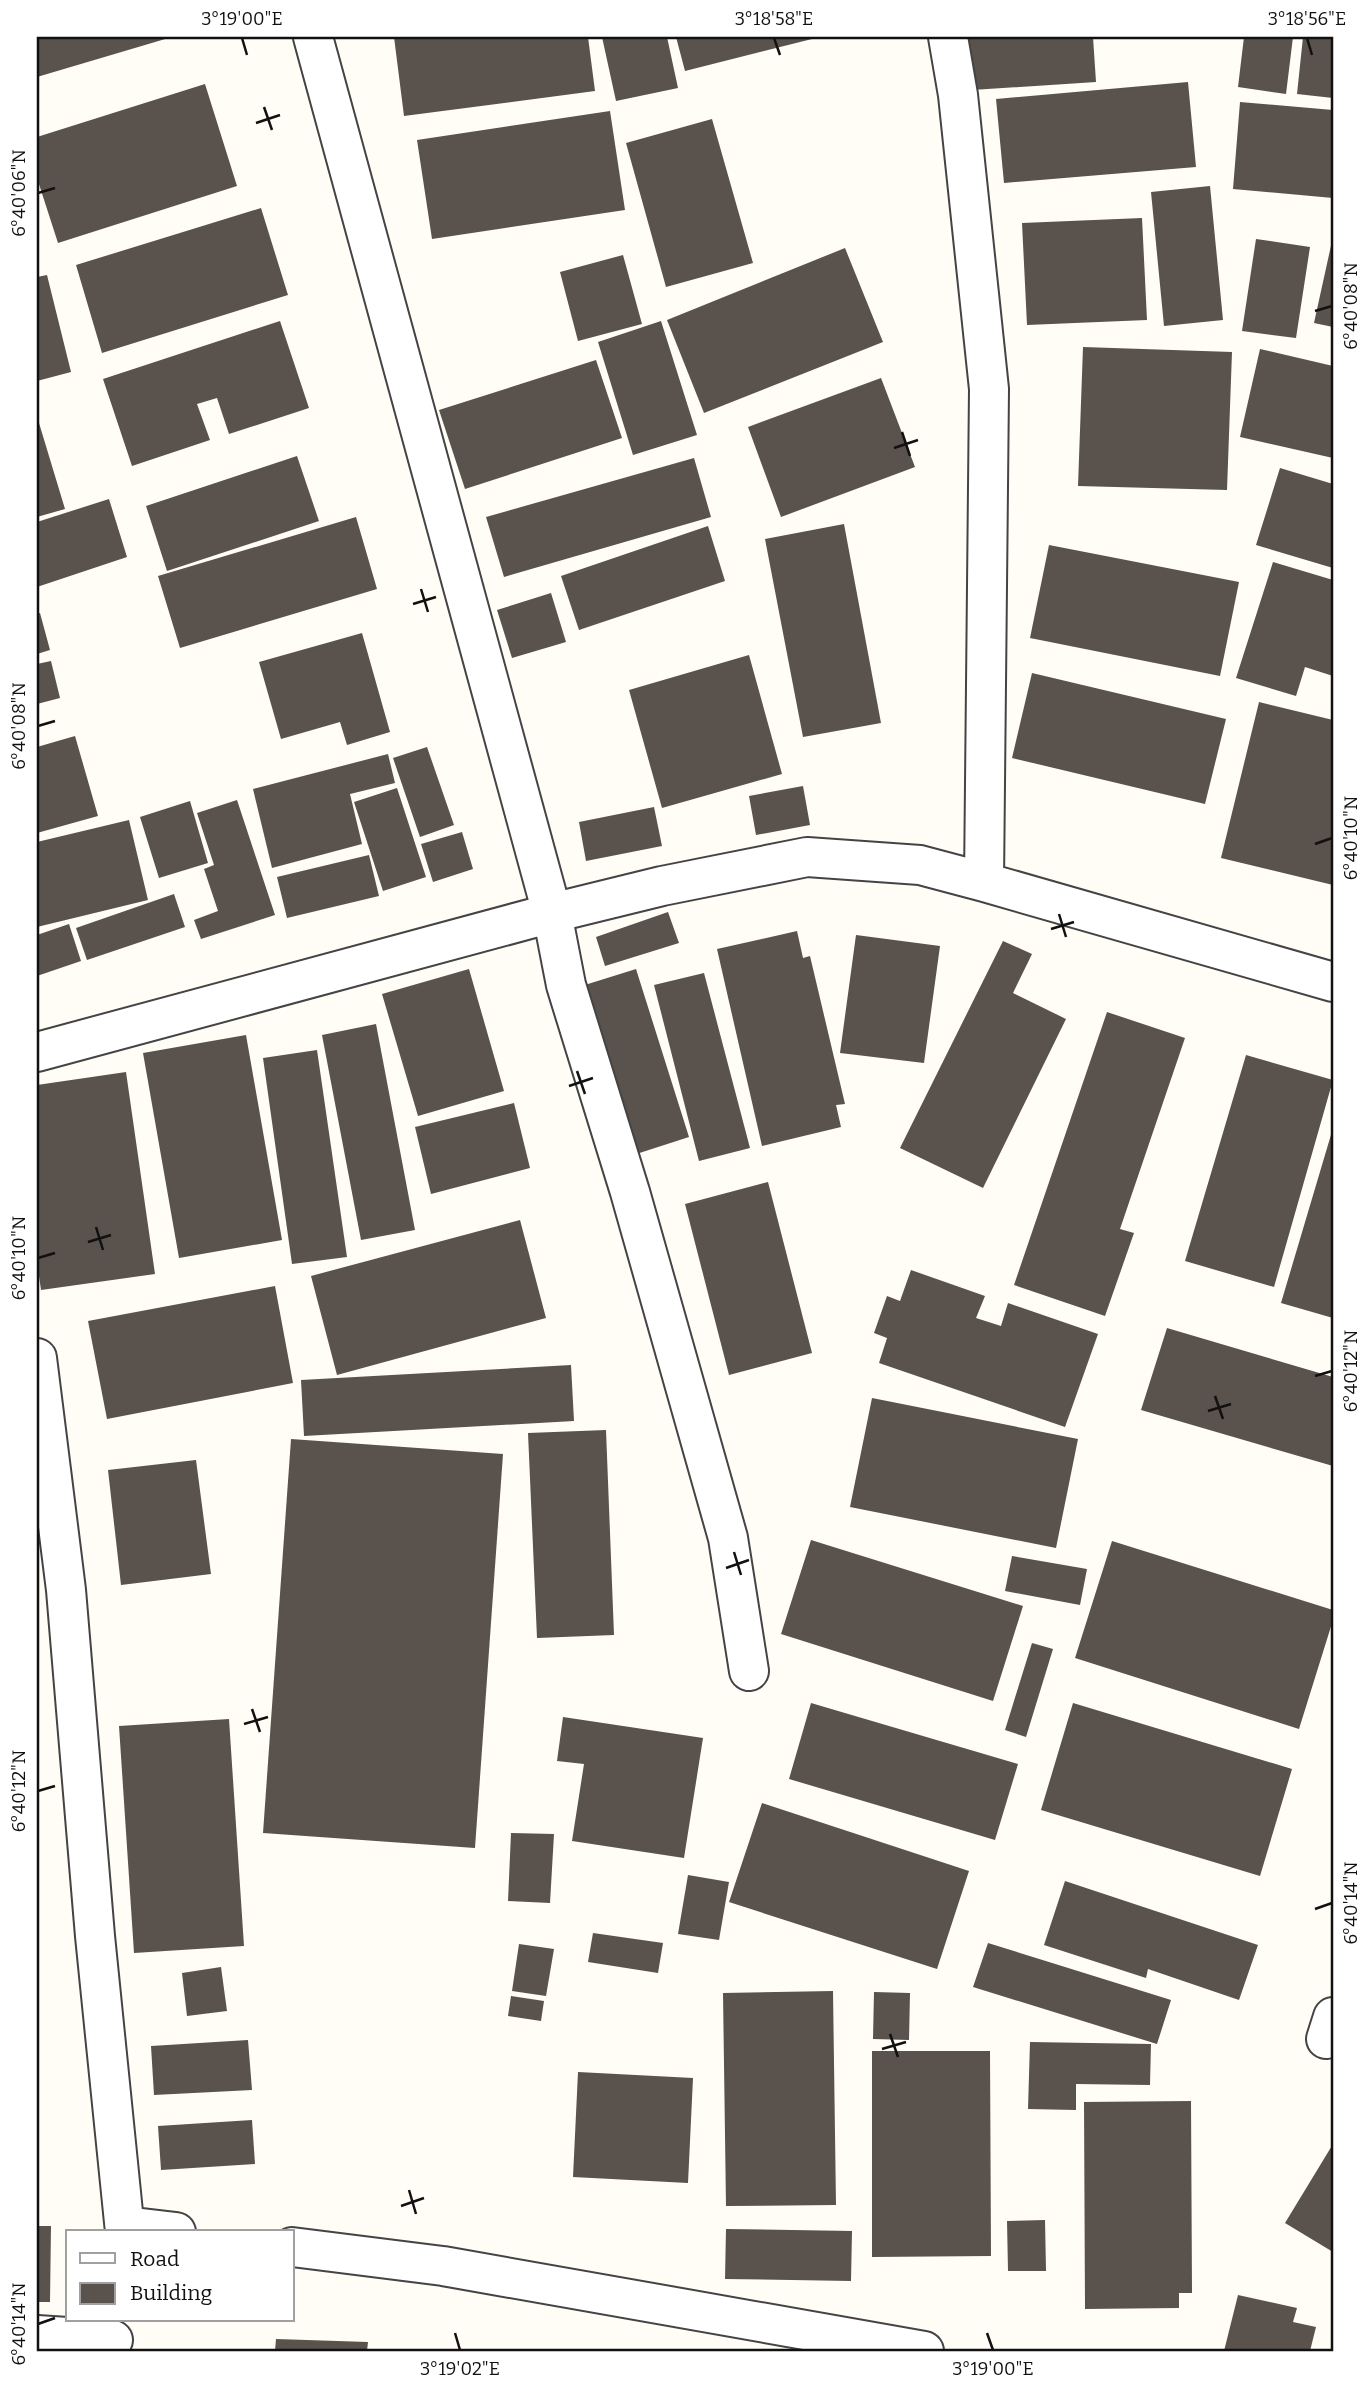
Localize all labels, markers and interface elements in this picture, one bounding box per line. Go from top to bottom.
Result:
text: 3°19'00"E [201,8,283,30]
text: 3°18'58"E [735,8,813,30]
text: 3°18'56"E [1268,8,1346,30]
text: 6°40'06"N [8,149,30,237]
text: 6°40'08"N [1340,262,1362,350]
text: 6°40'08"N [8,682,30,770]
text: 6°40'10"N [1340,796,1362,880]
text: 6°40'10"N [8,1216,30,1300]
text: 6°40'12"N [1340,1330,1362,1412]
text: 6°40'12"N [8,1750,30,1832]
text: 6°40'14"N [1340,1861,1362,1945]
legend [66,2230,294,2322]
text: Road [130,2246,179,2272]
text: Building [130,2280,213,2306]
text: 6°40'14"N [8,2282,30,2366]
text: 3°19'02"E [420,2358,500,2380]
text: 3°19'00"E [952,2358,1034,2380]

